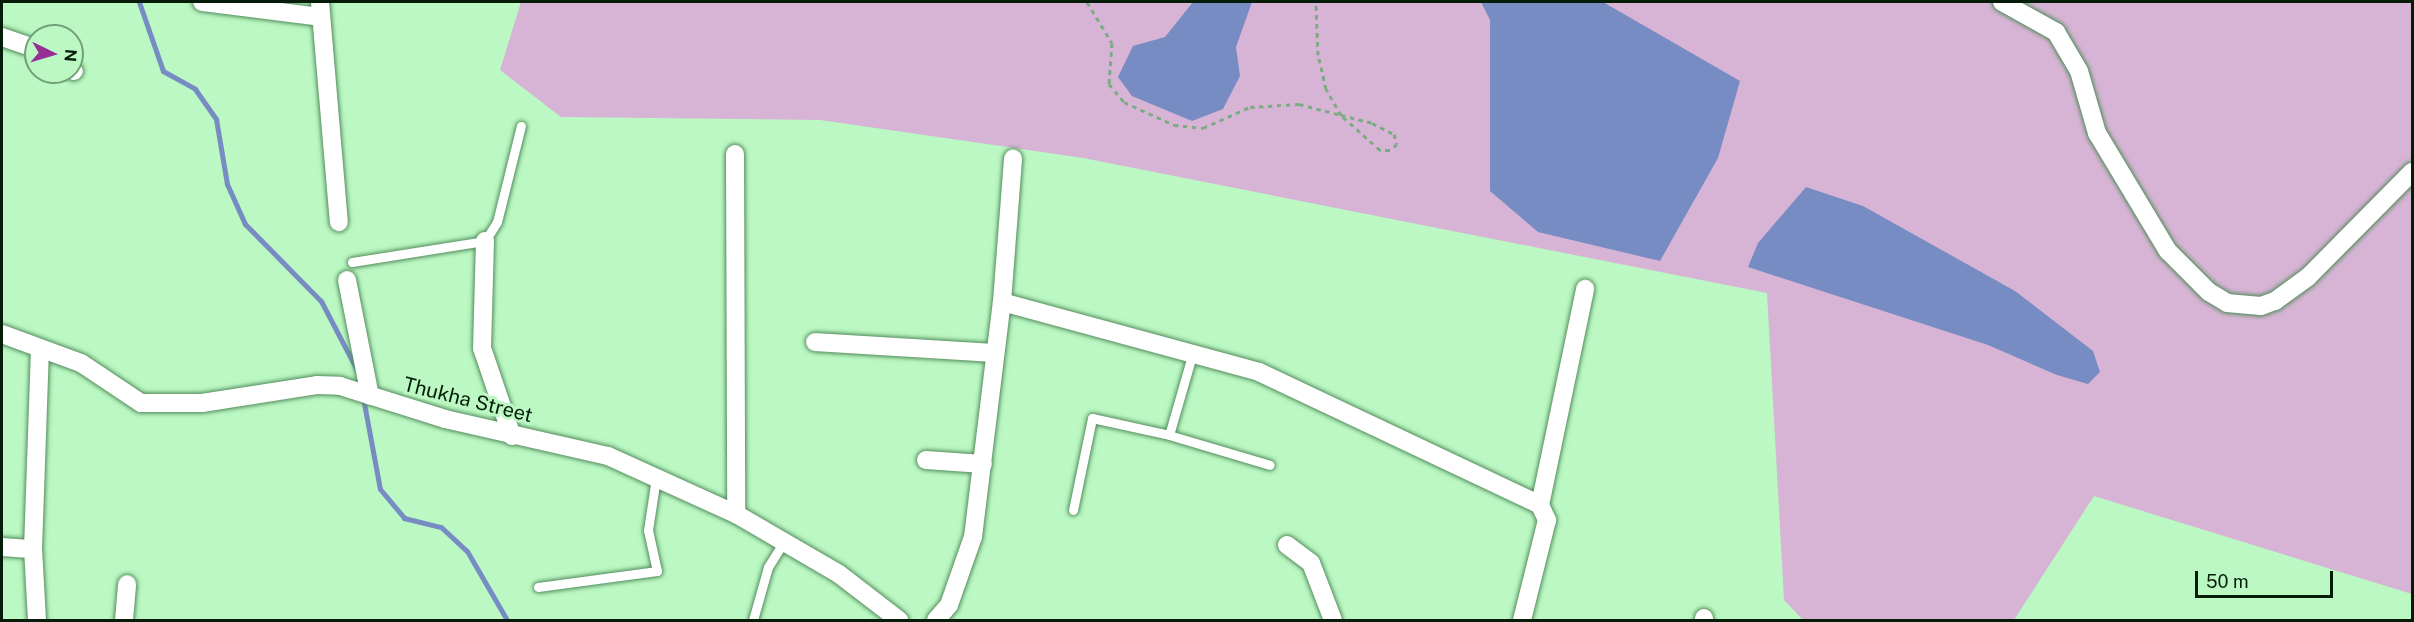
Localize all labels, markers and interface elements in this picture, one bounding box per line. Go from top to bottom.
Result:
north arrow [24,24,84,84]
text: N [60,48,80,62]
street label: Thukha Street [401,372,535,428]
scale bar [2198,559,2336,597]
text: 50 m [2206,571,2249,592]

